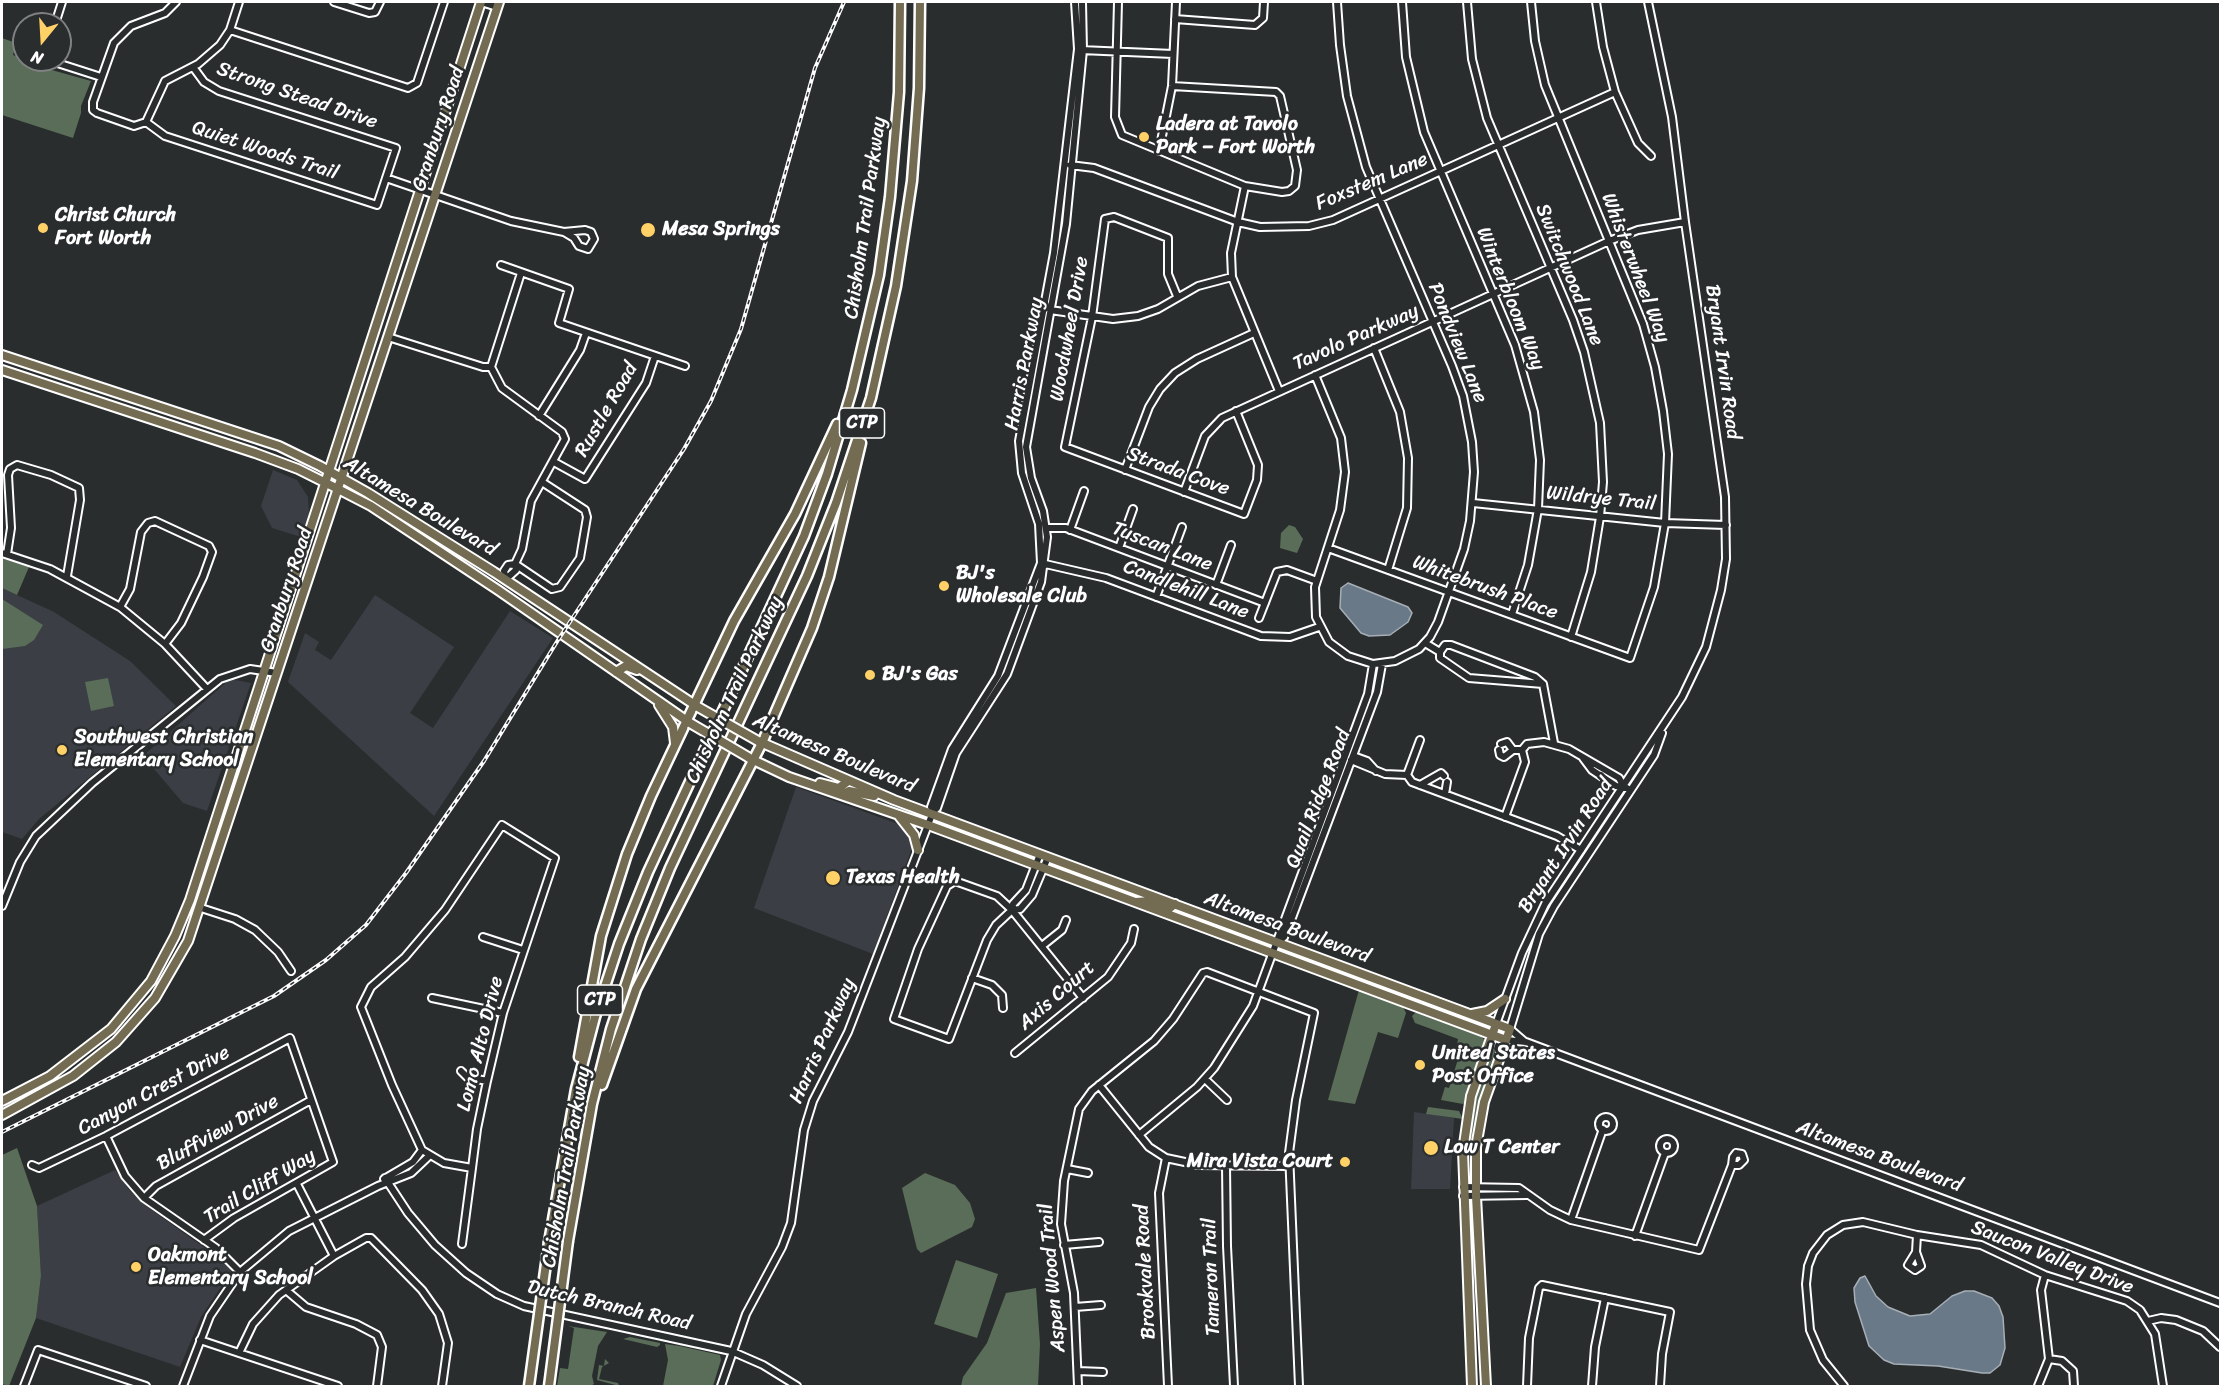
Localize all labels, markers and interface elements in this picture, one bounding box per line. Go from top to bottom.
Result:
north arrow [12,12,72,72]
text: N [27,42,47,73]
street label: Strong Stead Drive [213,57,381,135]
street label: Granbury Road [408,64,470,194]
place label: Ladera at Tavolo Park – Fort Worth [1156,113,1315,160]
street label: Chisholm Trail Parkway [840,115,892,321]
street label: Quiet Woods Trail [189,116,341,186]
marker: Ladera at Tavolo Park – Fort Worth [1137,130,1151,144]
street label: Foxstem Lane [1312,148,1432,216]
street label: Whisterwheel Way [1595,190,1675,346]
street label: Switchwood Lane [1530,200,1608,350]
place label: Christ Church Fort Worth [55,204,176,251]
place label: Mesa Springs [662,218,780,242]
marker: Christ Church Fort Worth [36,221,50,235]
marker: Mesa Springs [639,221,657,239]
street label: Winterbloom Way [1470,224,1550,374]
street label: Woodwheel Drive [1045,255,1095,403]
street label: Pondview Lane [1422,279,1492,407]
street label: Bryant Irvin Road [1699,283,1745,441]
street label: Harris Parkway [1000,296,1050,432]
street label: Tavolo Parkway [1290,300,1422,376]
street label: Rustle Road [570,359,644,461]
road number: CTP [840,408,884,438]
street label: Strada Cove [1123,442,1233,502]
street label: Altamesa Boulevard [339,452,501,562]
street label: Wildrye Trail [1545,481,1657,517]
street label: Tuscan Lane [1108,517,1216,577]
street label: Granbury Road [256,525,318,655]
street label: Whitebrush Place [1409,551,1561,625]
street label: Candlehill Lane [1120,555,1252,625]
place label: BJ's Wholesale Club [956,562,1087,609]
marker: BJ's Wholesale Club [937,579,951,593]
street label: Chisholm Trail Parkway [681,593,789,787]
place label: BJ's Gas [882,663,958,687]
marker: BJ's Gas [863,668,877,682]
street label: Altamesa Boulevard [749,709,919,799]
place label: Southwest Christian Elementary School [74,726,253,773]
street label: Quail Ridge Road [1281,726,1357,872]
marker: Southwest Christian Elementary School [55,743,69,757]
street label: Bryant Irvin Road [1513,774,1619,918]
place label: Texas Health [846,866,960,890]
marker: Texas Health [824,869,842,887]
street label: Altamesa Boulevard [1201,887,1373,969]
street label: Axis Court [1014,956,1100,1036]
street label: Lomo Alto Drive [453,974,509,1114]
street label: Harris Parkway [785,975,861,1107]
road number: CTP [578,985,622,1015]
street label: Canyon Crest Drive [74,1041,234,1141]
place label: United States Post Office [1432,1042,1555,1089]
marker: United States Post Office [1413,1058,1427,1072]
street label: Chisholm Trail Parkway [537,1065,597,1269]
street label: Bluffview Drive [153,1090,283,1176]
street label: Altamesa Boulevard [1793,1116,1965,1198]
place label: Low T Center [1444,1136,1559,1160]
marker: Low T Center [1422,1139,1440,1157]
street label: Trail Cliff Way [200,1144,320,1230]
place label: Mira Vista Court [1187,1150,1333,1174]
marker: Mira Vista Court [1338,1155,1352,1169]
street label: Aspen Wood Trail [1035,1202,1071,1354]
street label: Brookvale Road [1130,1204,1162,1340]
street label: Saucon Valley Drive [1967,1216,2137,1300]
street label: Tameron Trail [1198,1218,1226,1336]
place label: Oakmont Elementary School [148,1244,313,1291]
marker: Oakmont Elementary School [129,1260,143,1274]
street label: Dutch Branch Road [525,1275,693,1337]

